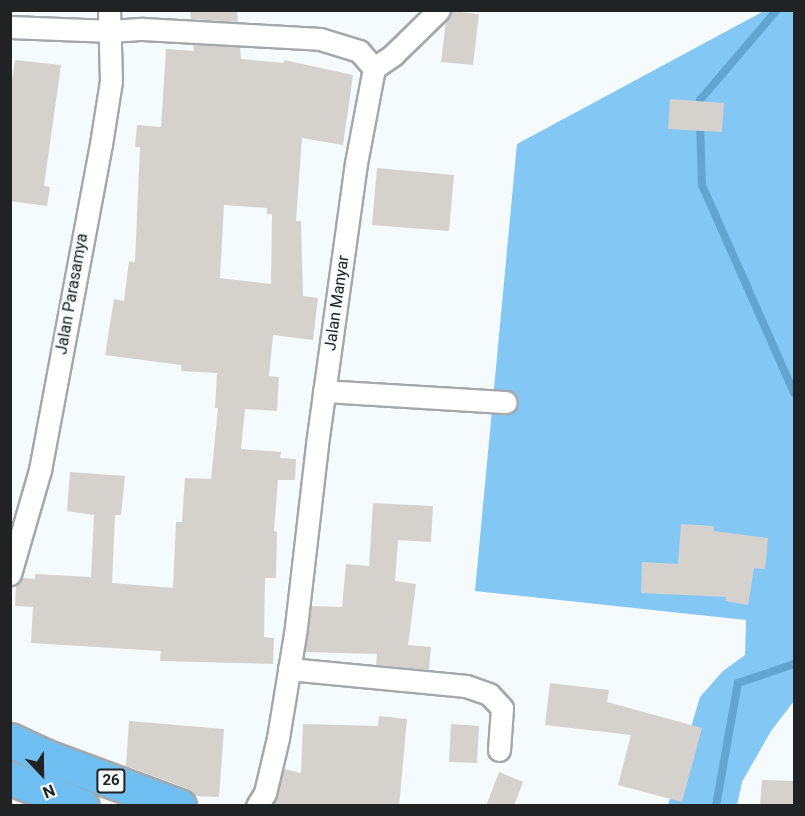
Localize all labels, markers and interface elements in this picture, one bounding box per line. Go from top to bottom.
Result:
street label: Jalan Parasamya [52,232,92,356]
street label: Jalan Manyar [321,254,353,352]
north arrow [12,744,72,804]
road number: 26 [96,769,126,793]
text: N [40,780,58,802]

